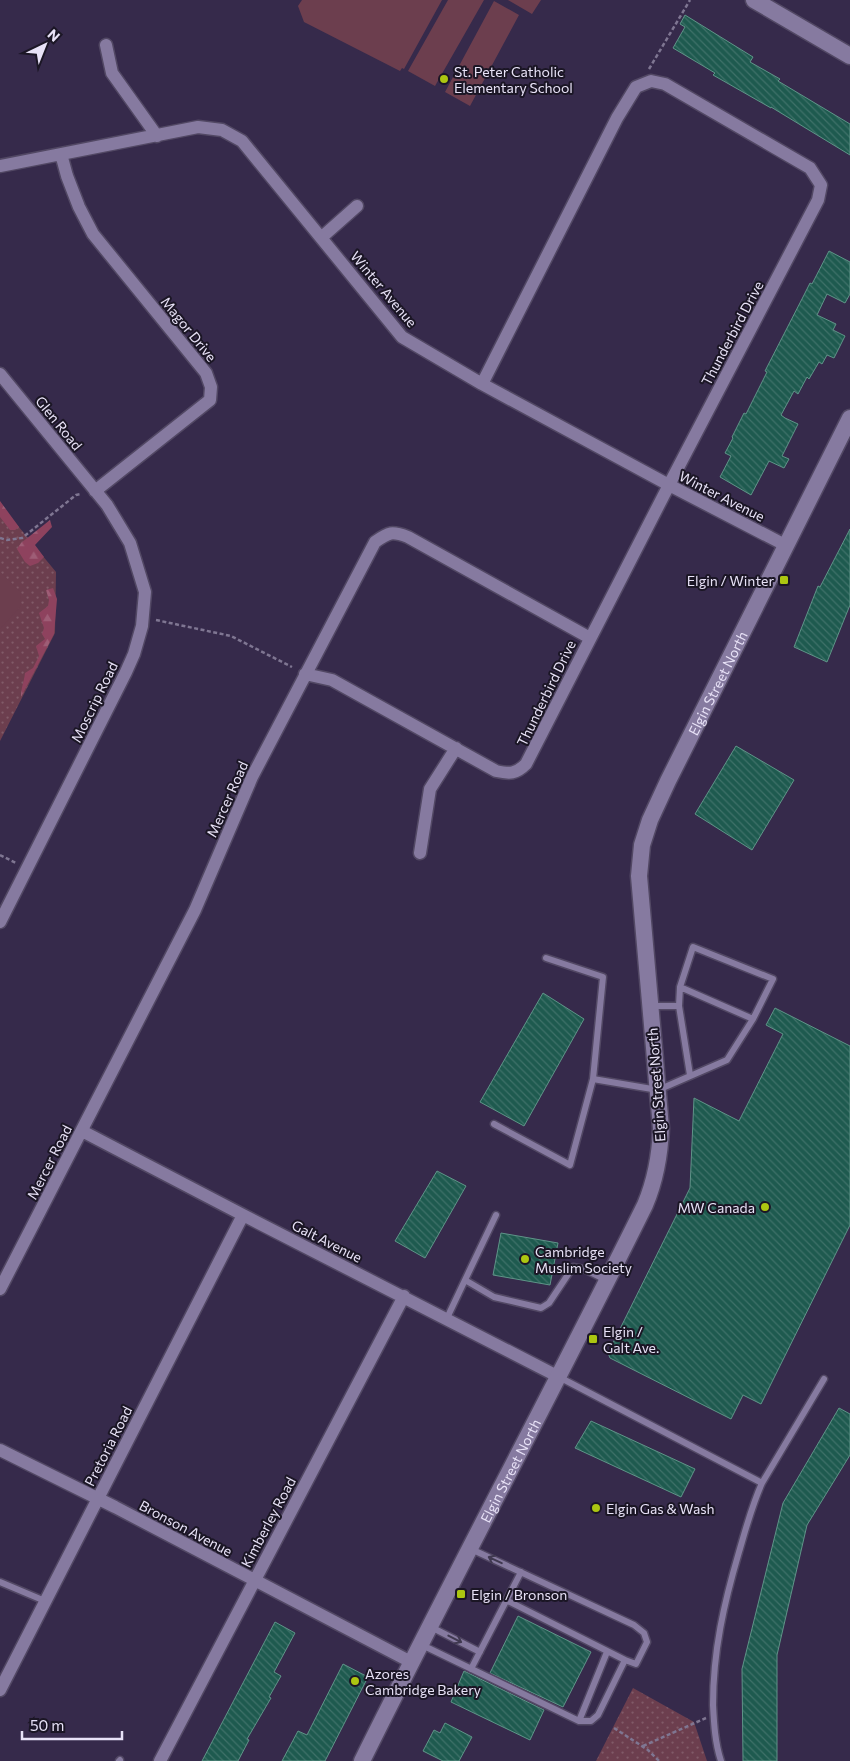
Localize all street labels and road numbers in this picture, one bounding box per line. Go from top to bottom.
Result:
street label: Winter Avenue [347,248,421,330]
street label: Thunderbird Drive [697,278,767,388]
street label: Magor Drive [158,293,220,365]
street label: Glen Road [32,393,86,453]
street label: Winter Avenue [676,467,768,525]
street label: Elgin Street North [684,628,750,738]
street label: Thunderbird Drive [513,637,579,749]
street label: Moscrip Road [67,659,121,745]
street label: Mercer Road [203,758,251,840]
street label: Elgin Street North [644,1027,668,1143]
street label: Mercer Road [23,1122,75,1202]
street label: Galt Avenue [289,1216,365,1266]
street label: Pretoria Road [81,1403,135,1489]
street label: Elgin Street North [476,1416,544,1525]
street label: Kimberley Road [237,1474,299,1570]
street label: Bronson Avenue [137,1496,235,1560]

